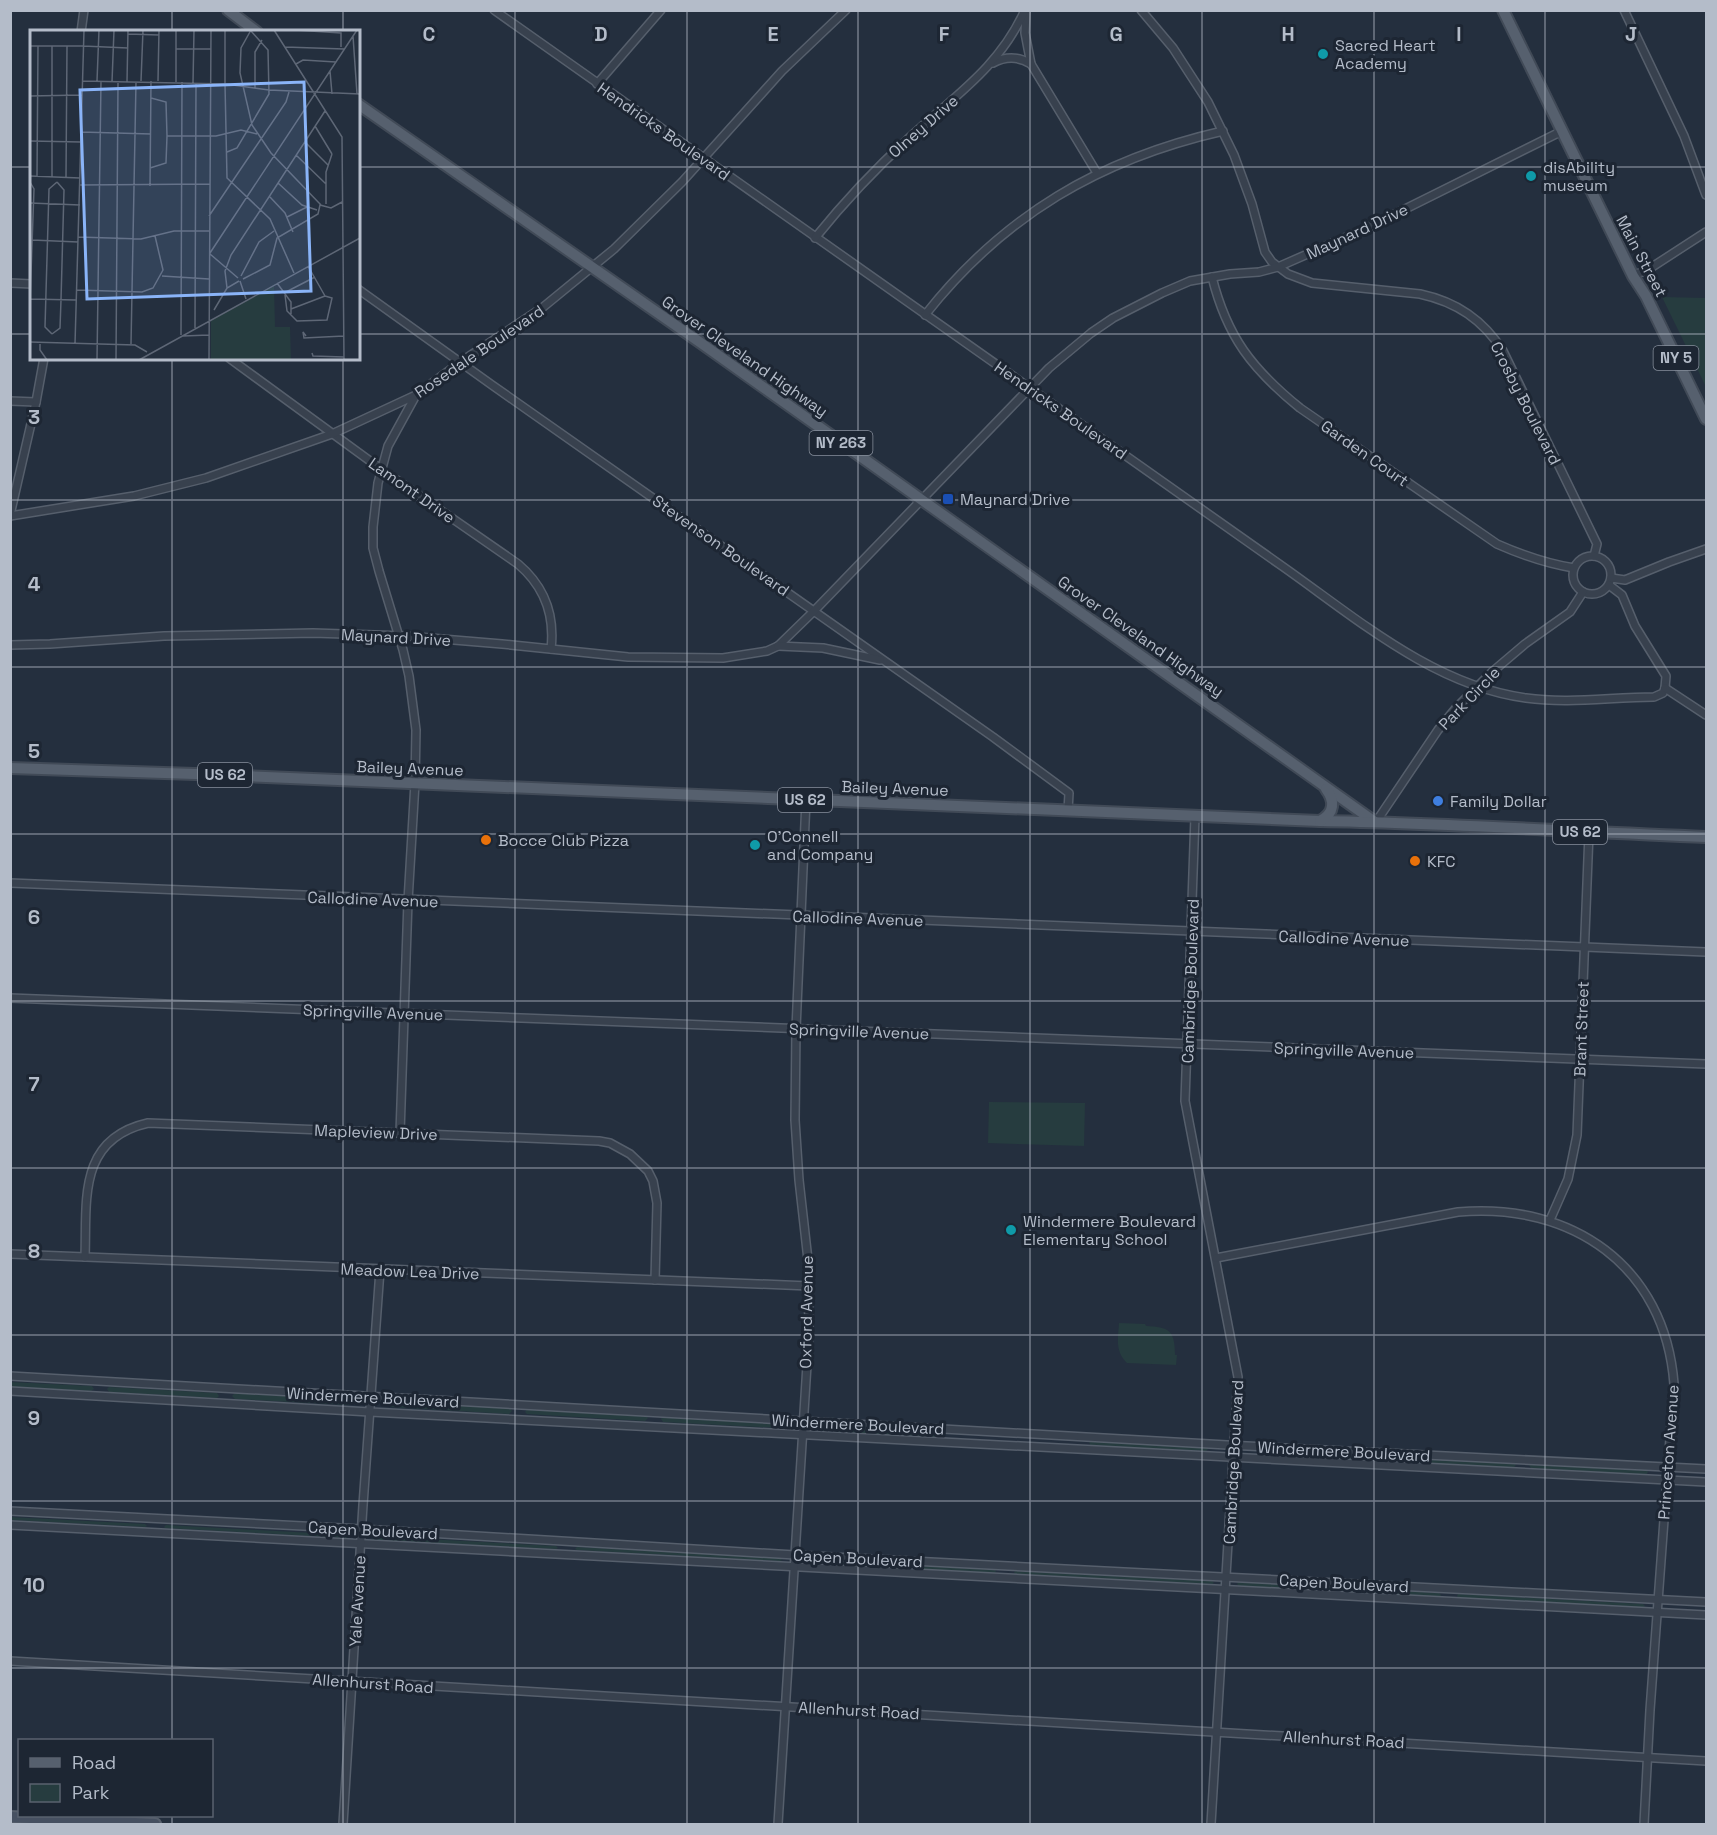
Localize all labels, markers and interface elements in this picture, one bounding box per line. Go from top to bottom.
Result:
text: C [423,21,436,47]
text: D [594,21,608,47]
text: E [767,21,779,47]
text: F [939,21,950,47]
text: G [1109,21,1123,47]
text: H [1281,21,1295,47]
text: I [1456,21,1462,47]
text: J [1625,21,1637,47]
inset map [30,30,360,360]
place label: Sacred Heart Academy [1335,35,1436,74]
marker: Sacred Heart Academy [1316,47,1330,61]
street label: Hendricks Boulevard [593,78,734,185]
street label: Olney Drive [884,90,963,163]
place label: disAbility museum [1543,157,1615,196]
marker: disAbility museum [1524,169,1538,183]
street label: Maynard Drive [1303,199,1412,264]
street label: Main Street [1611,212,1672,301]
street label: Grover Cleveland Highway [658,291,832,422]
street label: Rosedale Boulevard [410,300,548,403]
street label: Crosby Boulevard [1485,338,1566,468]
road number: NY 5 [1654,346,1698,370]
street label: Hendricks Boulevard [990,357,1131,464]
text: 3 [28,404,40,430]
street label: Garden Court [1317,415,1413,491]
road number: NY 263 [810,431,872,455]
street label: Lamont Drive [364,453,459,528]
place label: Maynard Drive [960,489,1070,510]
street label: Stevenson Boulevard [648,490,793,601]
marker: Maynard Drive [941,492,955,506]
text: 4 [28,571,41,597]
street label: Grover Cleveland Highway [1054,571,1228,702]
street label: Maynard Drive [340,624,452,651]
street label: Park Circle [1434,662,1505,735]
text: 5 [28,738,40,764]
street label: Bailey Avenue [356,756,464,781]
road number: US 62 [198,763,252,787]
street label: Bailey Avenue [841,776,949,801]
road number: US 62 [778,788,832,812]
place label: Family Dollar [1450,791,1547,812]
marker: Family Dollar [1431,794,1445,808]
road number: US 62 [1553,820,1607,844]
place label: O’Connell and Company [767,826,873,865]
place label: Bocce Club Pizza [498,830,629,851]
marker: Bocce Club Pizza [479,833,493,847]
marker: O’Connell and Company [748,838,762,852]
place label: KFC [1427,851,1456,872]
marker: KFC [1408,854,1422,868]
street label: Callodine Avenue [307,887,439,912]
street label: Cambridge Boulevard [1177,898,1204,1064]
text: 6 [28,904,40,930]
street label: Callodine Avenue [792,906,924,931]
street label: Callodine Avenue [1278,926,1410,951]
street label: Brant Street [1569,981,1594,1077]
street label: Springville Avenue [302,1000,444,1025]
street label: Springville Avenue [788,1019,930,1044]
street label: Springville Avenue [1273,1038,1415,1063]
text: 7 [28,1071,40,1097]
street label: Mapleview Drive [314,1120,438,1145]
place label: Windermere Boulevard Elementary School [1023,1211,1196,1250]
marker: Windermere Boulevard Elementary School [1004,1223,1018,1237]
text: 8 [28,1238,40,1264]
street label: Oxford Avenue [795,1255,818,1369]
street label: Meadow Lea Drive [340,1259,480,1284]
street label: Cambridge Boulevard [1219,1379,1248,1545]
street label: Windermere Boulevard [286,1382,460,1413]
street label: Princeton Avenue [1653,1384,1684,1520]
text: 9 [28,1405,40,1431]
street label: Windermere Boulevard [771,1409,945,1440]
street label: Windermere Boulevard [1257,1436,1431,1467]
street label: Capen Boulevard [307,1517,438,1544]
street label: Capen Boulevard [792,1545,923,1572]
street label: Yale Avenue [345,1555,370,1647]
street label: Capen Boulevard [1278,1570,1409,1597]
text: 10 [23,1572,45,1598]
street label: Allenhurst Road [312,1669,434,1698]
street label: Allenhurst Road [798,1697,920,1724]
street label: Allenhurst Road [1283,1726,1405,1753]
legend [18,1739,213,1817]
text: Road [72,1751,116,1774]
text: Park [72,1781,110,1804]

